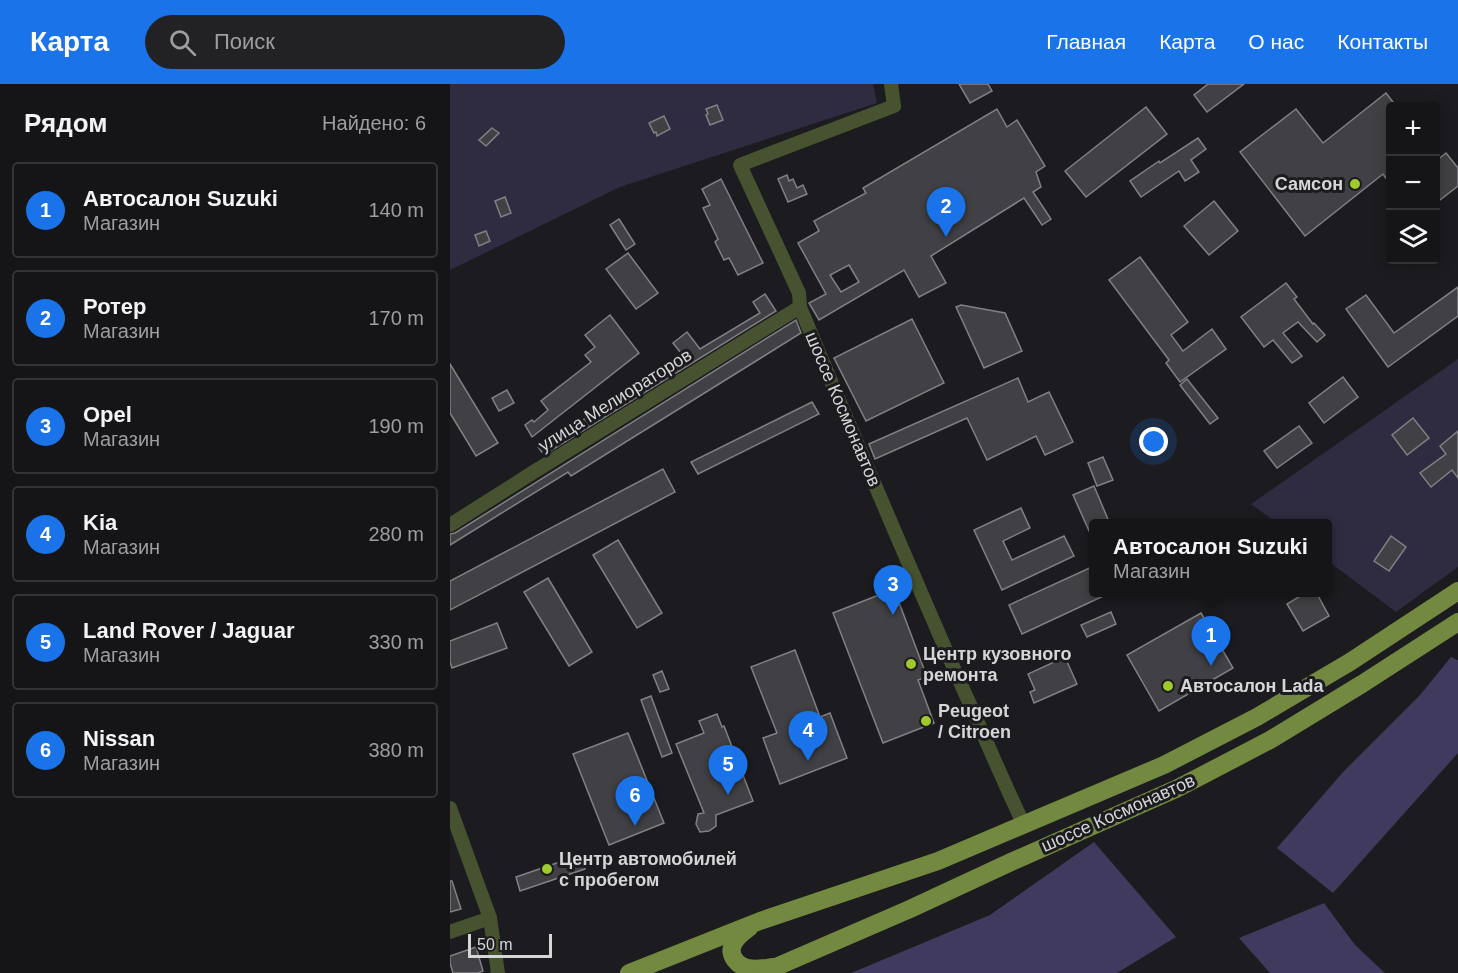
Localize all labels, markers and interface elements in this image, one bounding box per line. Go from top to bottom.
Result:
search box [145,15,565,69]
text: Карта [30,26,109,57]
icon: search [166,26,199,59]
text: Поиск [214,29,275,54]
text: Главная [1046,30,1126,53]
text: Карта [1159,30,1215,53]
text: О нас [1248,30,1304,53]
text: Контакты [1337,30,1428,53]
map controls [1386,102,1440,264]
button: + [1386,102,1440,156]
text: Рядом [24,108,107,138]
text: Найдено: 6 [322,112,426,134]
button: − [1386,156,1440,210]
place label: Самсон [1275,174,1343,194]
marker: Самсон [1348,177,1362,191]
text: Автосалон Suzuki [83,186,278,211]
pin: 2 [926,188,966,237]
text: 1 [40,199,51,221]
text: 140 m [368,199,424,221]
button: layers [1386,210,1440,264]
text: Магазин [83,212,160,234]
text: Ротер [83,294,146,319]
text: 2 [40,307,51,329]
text: 170 m [368,307,424,329]
text: Магазин [83,320,160,342]
street label: шоссе Космонавтов [801,329,885,489]
street label: улица Мелиораторов [535,345,695,455]
text: Opel [83,402,132,427]
text: 3 [40,415,51,437]
text: 190 m [368,415,424,437]
your location [1139,427,1168,456]
text: Магазин [83,428,160,450]
text: Kia [83,510,117,535]
popup [1089,519,1332,597]
text: 4 [40,523,51,545]
text: 280 m [368,523,424,545]
text: Автосалон Suzuki [1113,534,1308,559]
text: Магазин [83,536,160,558]
text: Магазин [1113,560,1190,582]
pin: 3 [874,566,912,615]
pin: 1 [1192,616,1230,666]
text: Land Rover / Jaguar [83,618,295,643]
text: 5 [40,631,51,653]
text: 330 m [368,631,424,653]
text: Магазин [83,644,160,666]
place label: Центр кузовного ремонта [923,644,1072,685]
marker: Центр кузовного ремонта [904,657,918,671]
place label: Автосалон Lada [1180,676,1324,696]
marker: Автосалон Lada [1161,679,1175,693]
place label: Peugeot / Citroen [938,701,1011,742]
pin: 4 [788,712,828,761]
marker: Peugeot / Citroen [919,714,933,728]
text: Nissan [83,726,155,751]
text: 6 [40,739,51,761]
text: 380 m [368,739,424,761]
pin: 5 [708,746,748,795]
text: Магазин [83,752,160,774]
street label: шоссе Космонавтов [1038,770,1198,856]
pin: 6 [616,776,654,826]
place label: Центр автомобилей с пробегом [559,849,737,890]
marker: Центр автомобилей с пробегом [540,862,554,876]
scale bar [468,931,552,958]
text: 50 m [477,936,513,953]

